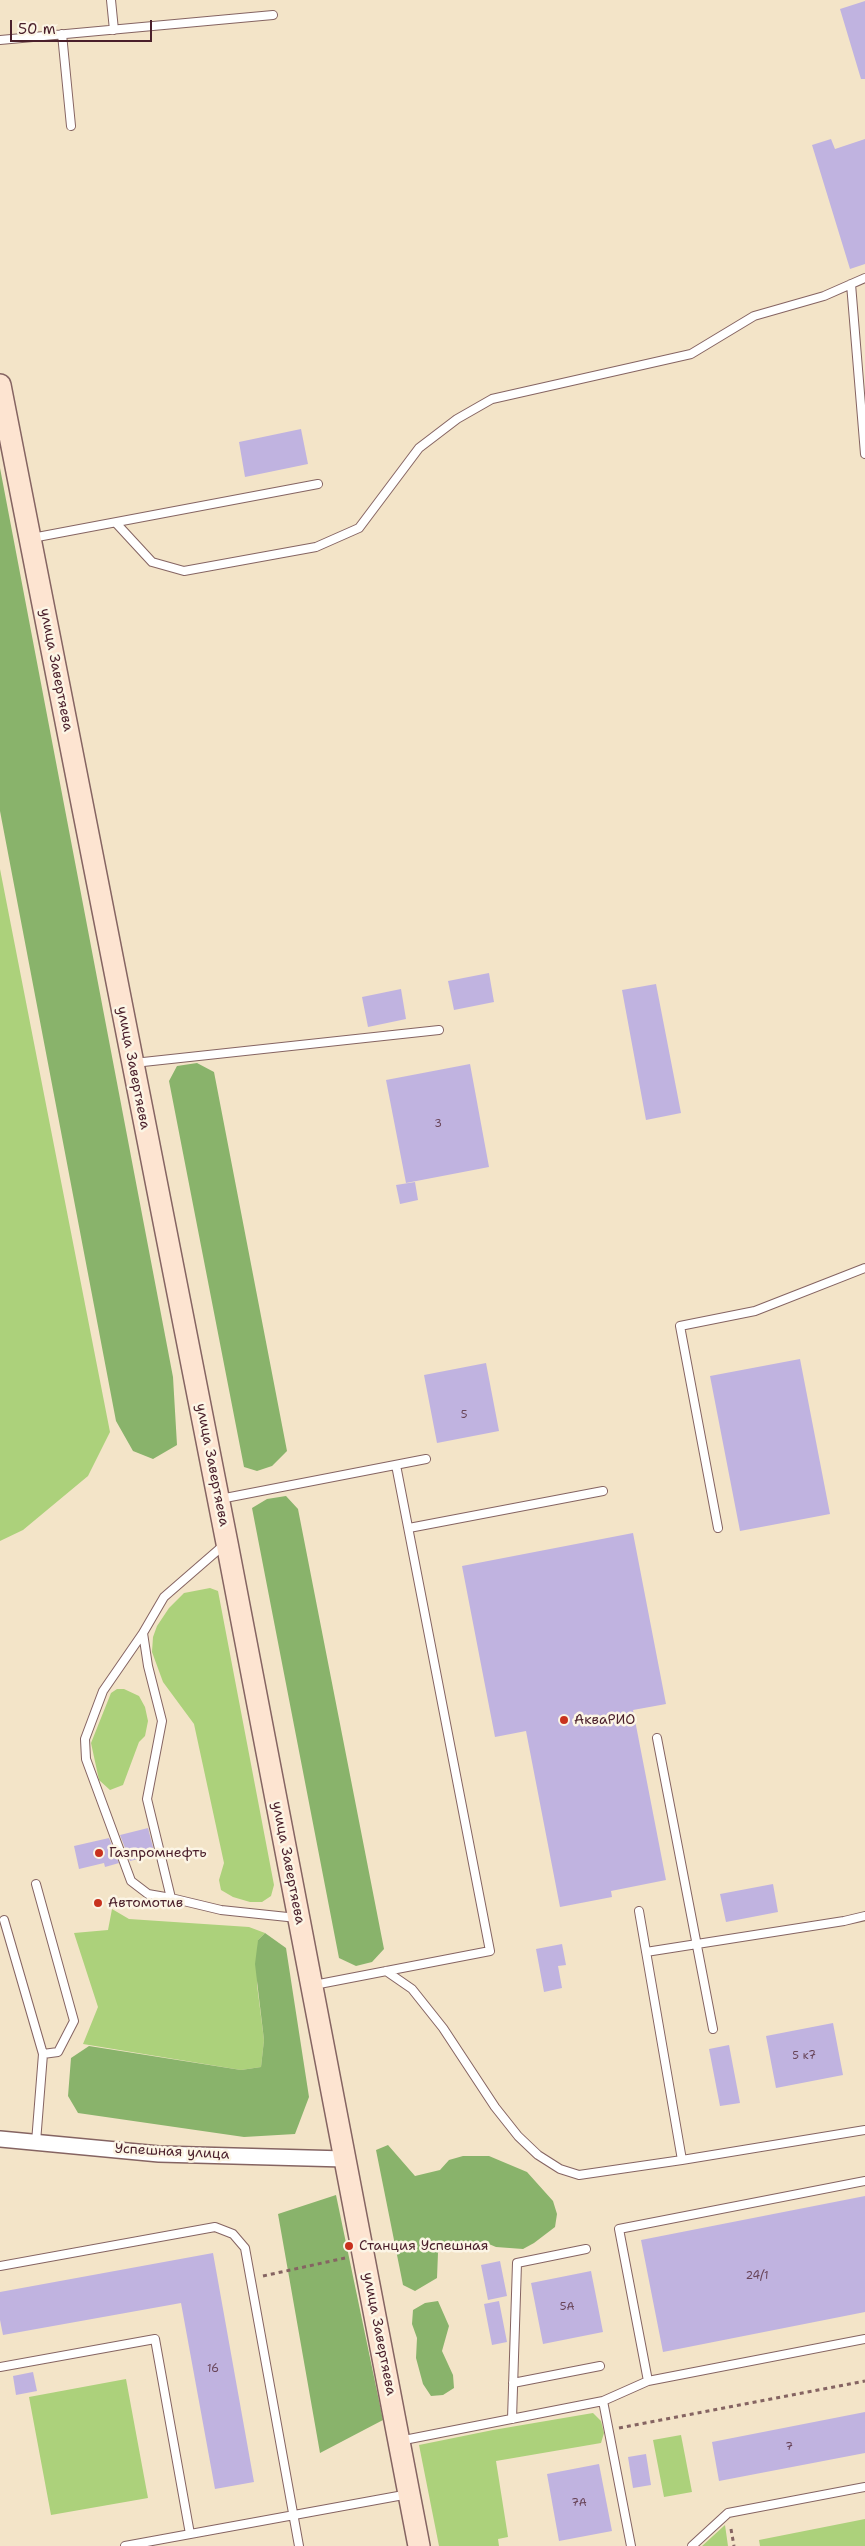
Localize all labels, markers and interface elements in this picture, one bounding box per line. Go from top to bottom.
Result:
scale bar [12,10,155,42]
text: 50 m [18,19,56,39]
street label: улица Завертяева [36,607,76,733]
street label: улица Завертяева [113,1005,153,1131]
house number: 3 [434,1117,442,1131]
street label: улица Завертяева [192,1402,232,1528]
house number: 5 [461,1408,467,1422]
place label: АкваРИО [574,1712,635,1728]
marker: АкваРИО [558,1714,570,1726]
street label: улица Завертяева [268,1800,308,1926]
place label: Газпромнефть [109,1845,207,1861]
marker: Газпромнефть [93,1847,105,1859]
place label: Автомотив [108,1895,183,1911]
marker: Автомотив [92,1897,104,1909]
house number: 5 к7 [792,2049,816,2063]
street label: Успешная улица [114,2141,230,2163]
place label: Станция Успешная [359,2238,488,2254]
marker: Станция Успешная [343,2240,355,2252]
house number: 24/1 [746,2269,768,2283]
street label: улица Завертяева [359,2271,399,2397]
house number: 5А [560,2300,574,2314]
house number: 16 [207,2362,219,2376]
house number: 7 [785,2440,793,2454]
house number: 7А [571,2496,587,2510]

